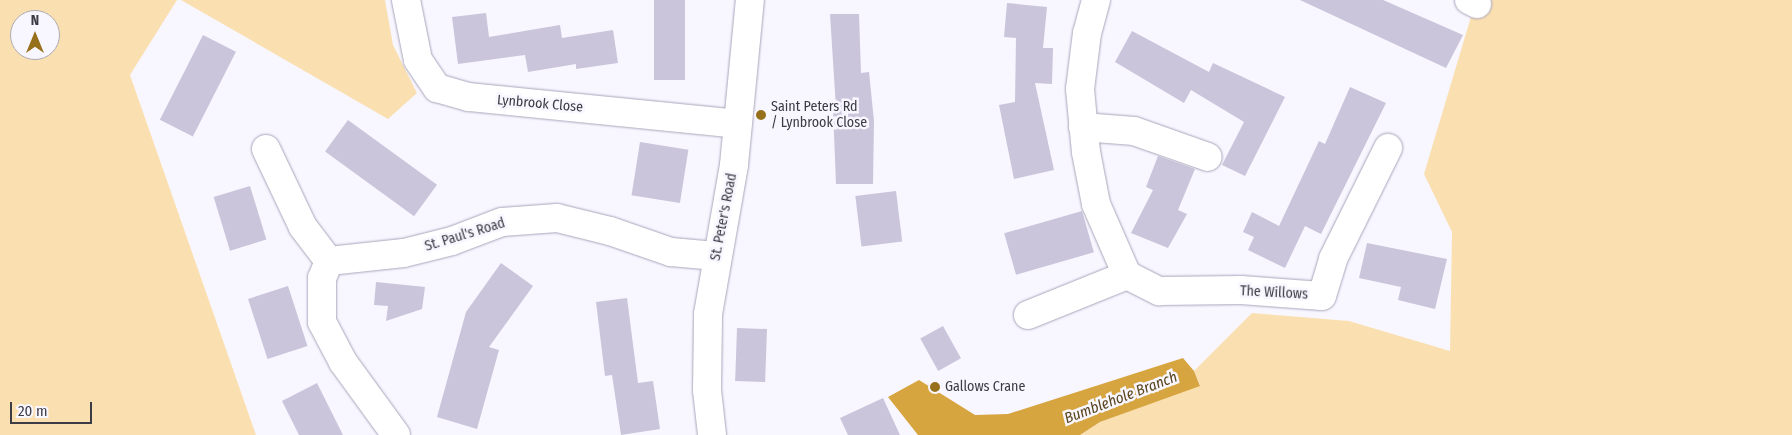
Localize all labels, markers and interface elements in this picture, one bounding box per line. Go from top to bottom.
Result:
north arrow [10,10,60,60]
text: N [31,12,39,29]
street label: Lynbrook Close [496,92,584,116]
place label: Saint Peters Rd / Lynbrook Close [771,99,867,132]
marker: Saint Peters Rd / Lynbrook Close [755,109,767,121]
street label: St. Peter's Road [707,172,741,262]
street label: St. Paul's Road [423,215,507,255]
street label: The Willows [1240,283,1308,303]
water label: Bumblehole Branch [1062,368,1180,428]
place label: Gallows Crane [945,379,1025,395]
marker: Gallows Crane [929,381,941,393]
scale bar [12,392,95,424]
text: 20 m [18,402,48,420]

